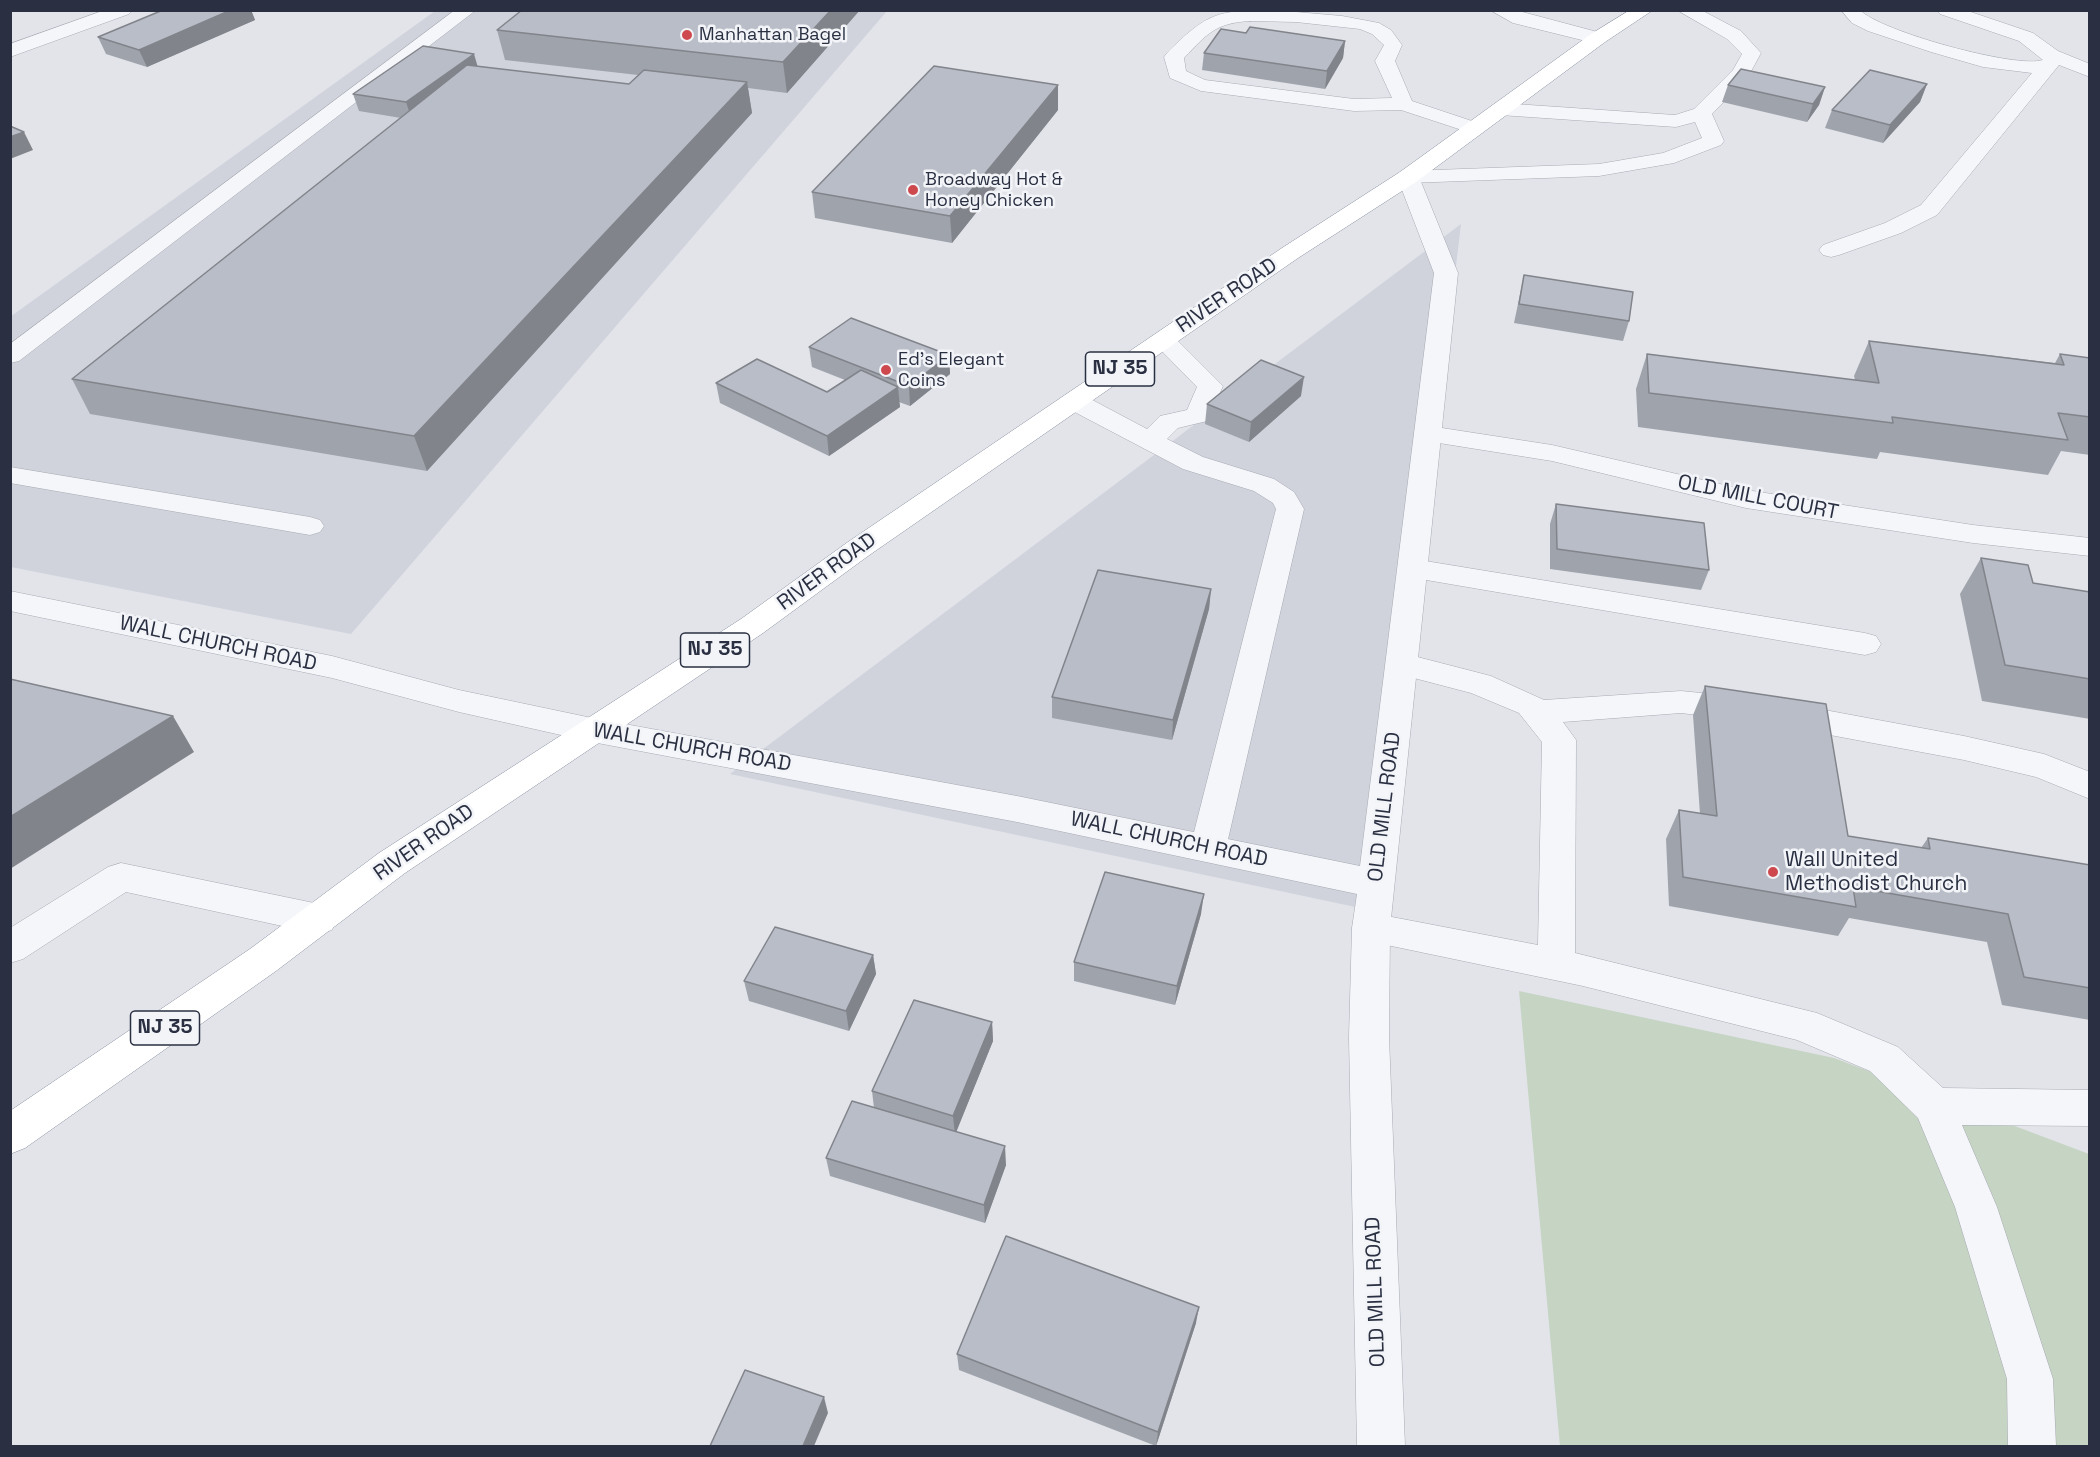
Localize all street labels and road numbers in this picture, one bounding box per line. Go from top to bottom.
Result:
street label: RIVER ROAD [1172,253,1282,339]
road number: NJ 35 [1086,352,1154,386]
street label: OLD MILL COURT [1675,470,1841,526]
street label: RIVER ROAD [773,528,881,616]
street label: WALL CHURCH ROAD [117,611,319,677]
road number: NJ 35 [680,633,750,667]
street label: WALL CHURCH ROAD [591,718,793,778]
street label: OLD MILL ROAD [1363,731,1407,883]
street label: RIVER ROAD [369,799,479,887]
street label: WALL CHURCH ROAD [1068,807,1270,873]
road number: NJ 35 [130,1011,200,1045]
street label: OLD MILL ROAD [1361,1216,1391,1368]

